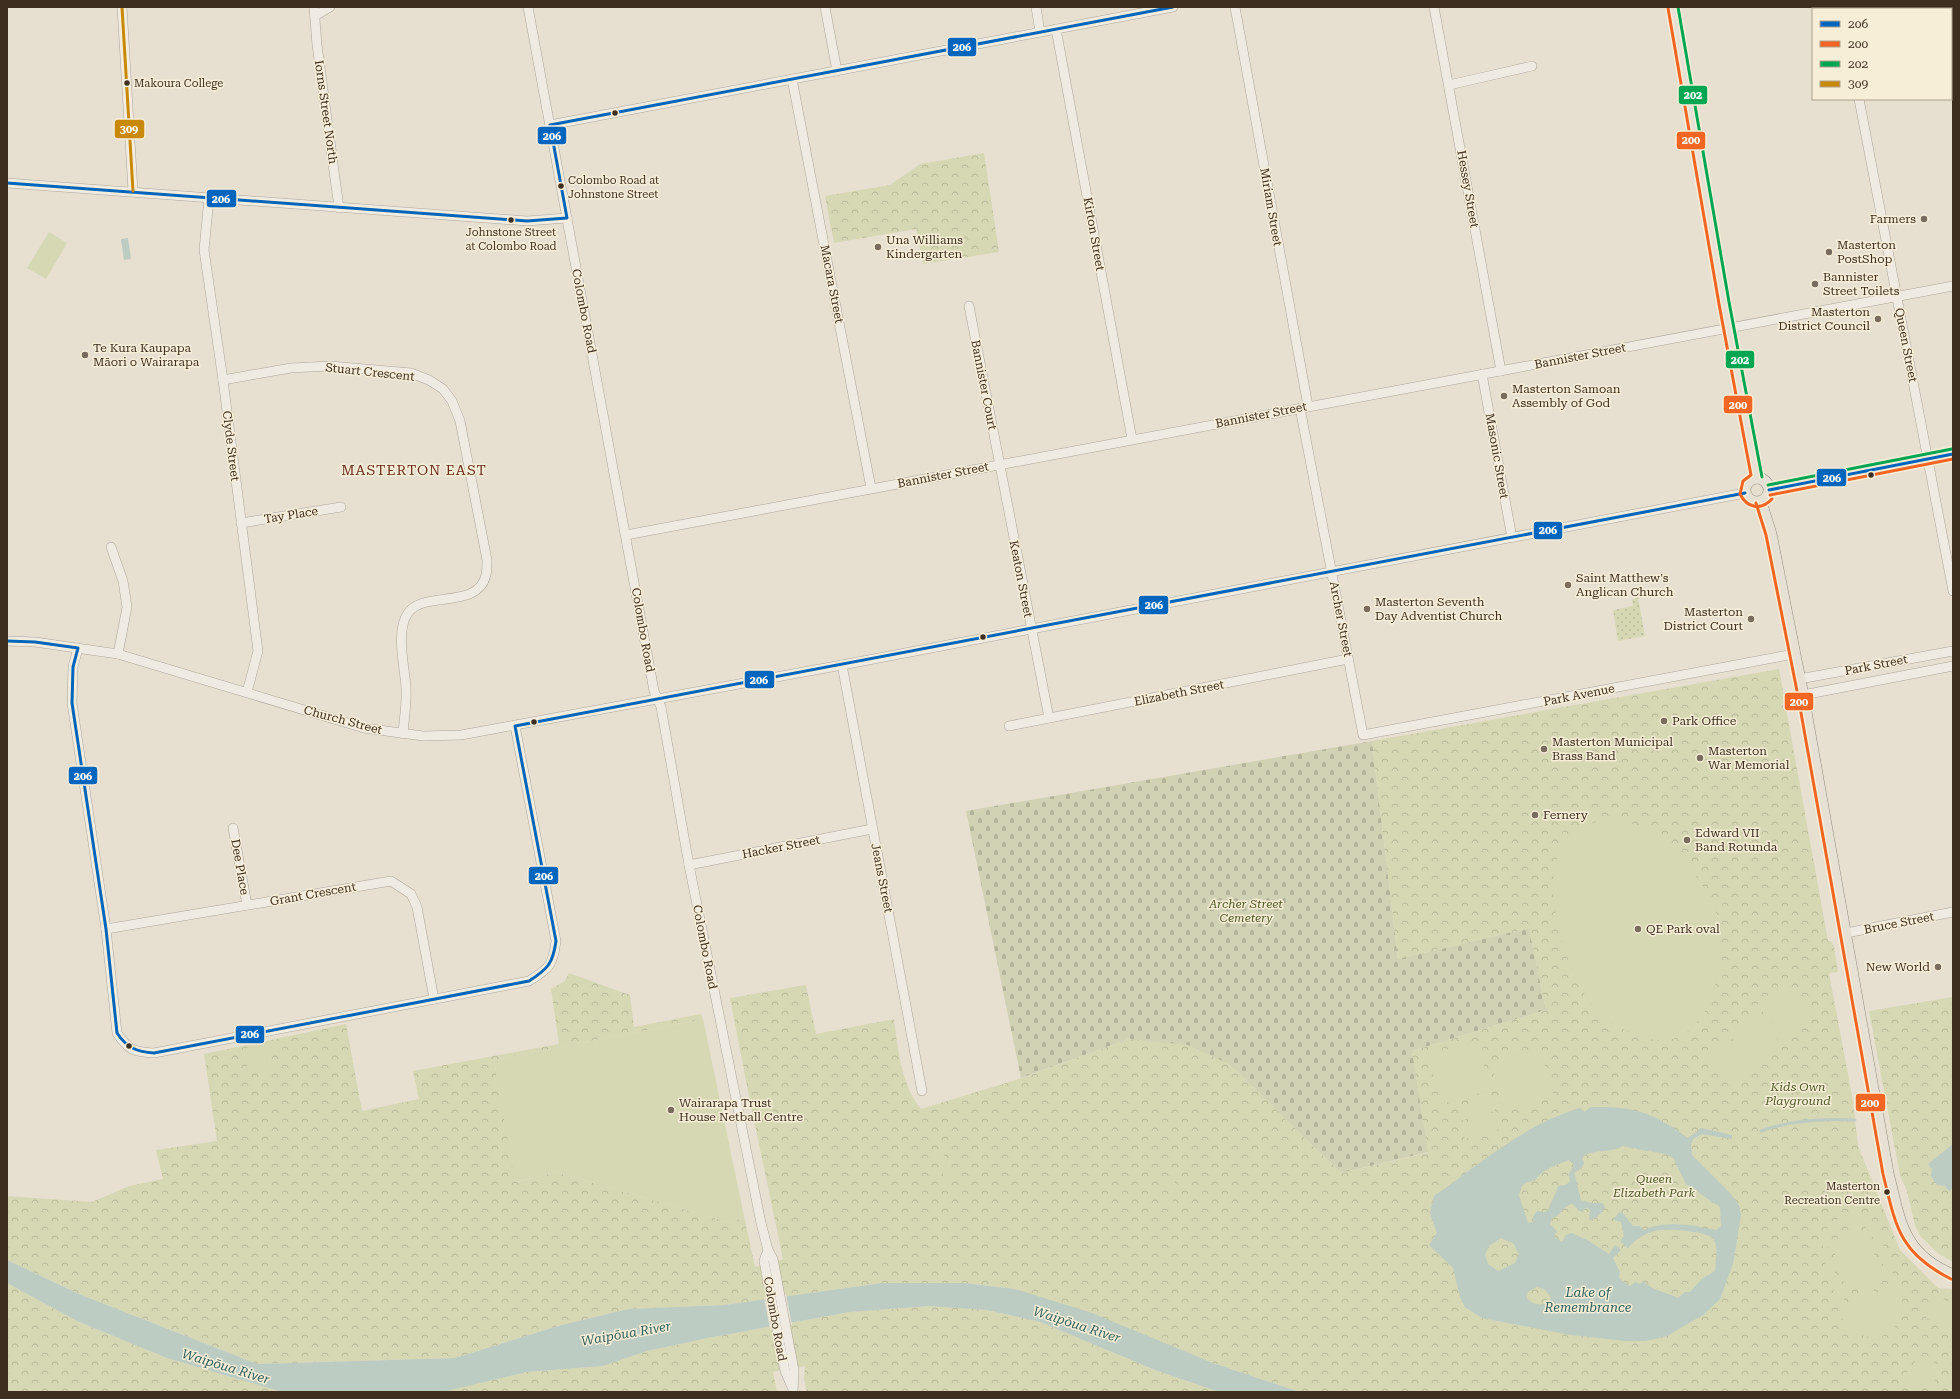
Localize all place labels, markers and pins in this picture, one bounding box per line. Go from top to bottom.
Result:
place label: Makoura College [134,77,223,90]
marker: Makoura College [122,78,132,88]
unlabelled marker [610,108,620,118]
place label: Colombo Road at Johnstone Street [568,174,659,201]
marker: Colombo Road at Johnstone Street [556,181,566,191]
place label: Farmers [1870,212,1916,226]
marker: Farmers [1919,214,1929,224]
marker: Johnstone Street at Colombo Road [506,215,516,225]
place label: Johnstone Street at Colombo Road [465,226,557,253]
place label: Una Williams Kindergarten [886,233,963,261]
place label: Masterton PostShop [1837,238,1896,266]
marker: Una Williams Kindergarten [873,242,883,252]
marker: Masterton PostShop [1824,247,1834,257]
place label: Bannister Street Toilets [1823,270,1900,298]
marker: Bannister Street Toilets [1810,279,1820,289]
place label: Masterton District Council [1778,305,1870,333]
marker: Masterton District Council [1873,314,1883,324]
place label: Te Kura Kaupapa Māori o Wairarapa [93,341,200,369]
marker: Te Kura Kaupapa Māori o Wairarapa [80,350,90,360]
place label: Masterton Samoan Assembly of God [1512,382,1621,410]
marker: Masterton Samoan Assembly of God [1499,391,1509,401]
unlabelled marker [1866,470,1876,480]
place label: Saint Matthew's Anglican Church [1576,571,1674,599]
marker: Saint Matthew's Anglican Church [1563,580,1573,590]
place label: Masterton Seventh Day Adventist Church [1375,595,1503,623]
marker: Masterton Seventh Day Adventist Church [1362,604,1372,614]
place label: Masterton District Court [1664,605,1744,633]
marker: Masterton District Court [1746,614,1756,624]
unlabelled marker [978,632,988,642]
place label: Park Office [1672,714,1737,728]
marker: Park Office [1659,716,1669,726]
unlabelled marker [529,717,539,727]
place label: Masterton Municipal Brass Band [1552,735,1673,763]
marker: Masterton Municipal Brass Band [1539,744,1549,754]
place label: Masterton War Memorial [1708,744,1790,772]
marker: Masterton War Memorial [1695,753,1705,763]
place label: Fernery [1543,808,1589,822]
marker: Fernery [1530,810,1540,820]
place label: Edward VII Band Rotunda [1695,826,1778,854]
marker: Edward VII Band Rotunda [1682,835,1692,845]
place label: QE Park oval [1646,922,1720,936]
marker: QE Park oval [1633,924,1643,934]
place label: New World [1866,960,1930,974]
marker: New World [1933,962,1943,972]
unlabelled marker [124,1041,134,1051]
place label: Wairarapa Trust House Netball Centre [679,1096,803,1124]
marker: Wairarapa Trust House Netball Centre [666,1105,676,1115]
place label: Masterton Recreation Centre [1784,1180,1880,1207]
marker: Masterton Recreation Centre [1882,1187,1892,1197]

